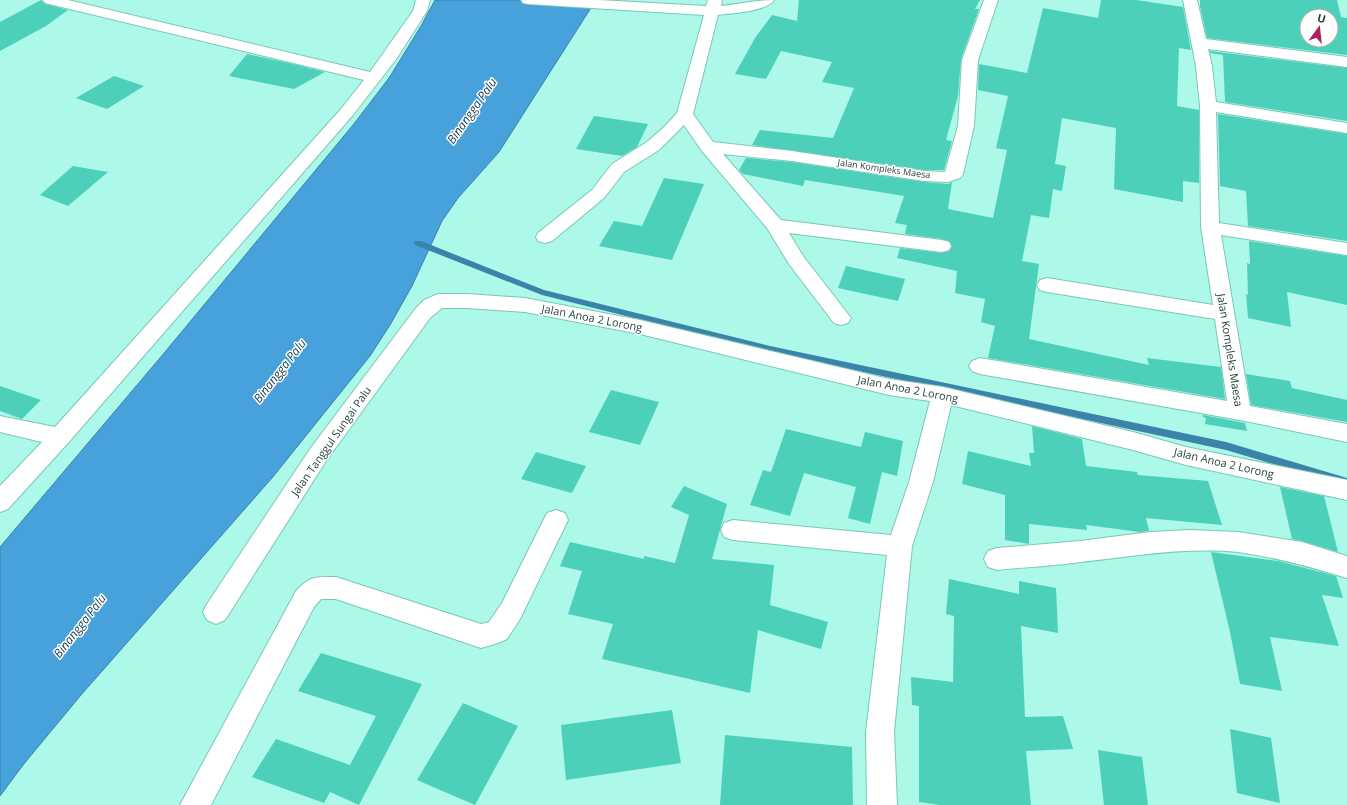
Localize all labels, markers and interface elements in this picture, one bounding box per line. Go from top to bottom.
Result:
north arrow [1299,8,1339,48]
text: U [1316,10,1328,26]
water label: Binangga Palu [443,74,501,147]
street label: Jalan Kompleks Maesa [836,155,931,181]
street label: Jalan Kompleks Maesa [1214,291,1247,407]
street label: Jalan Anoa 2 Lorong [540,300,644,335]
water label: Binangga Palu [249,335,310,406]
street label: Jalan Anoa 2 Lorong [856,371,960,406]
street label: Jalan Tanggul Sungai Palu [287,383,374,499]
street label: Jalan Anoa 2 Lorong [1172,443,1276,481]
water label: Binangga Palu [49,590,110,661]

